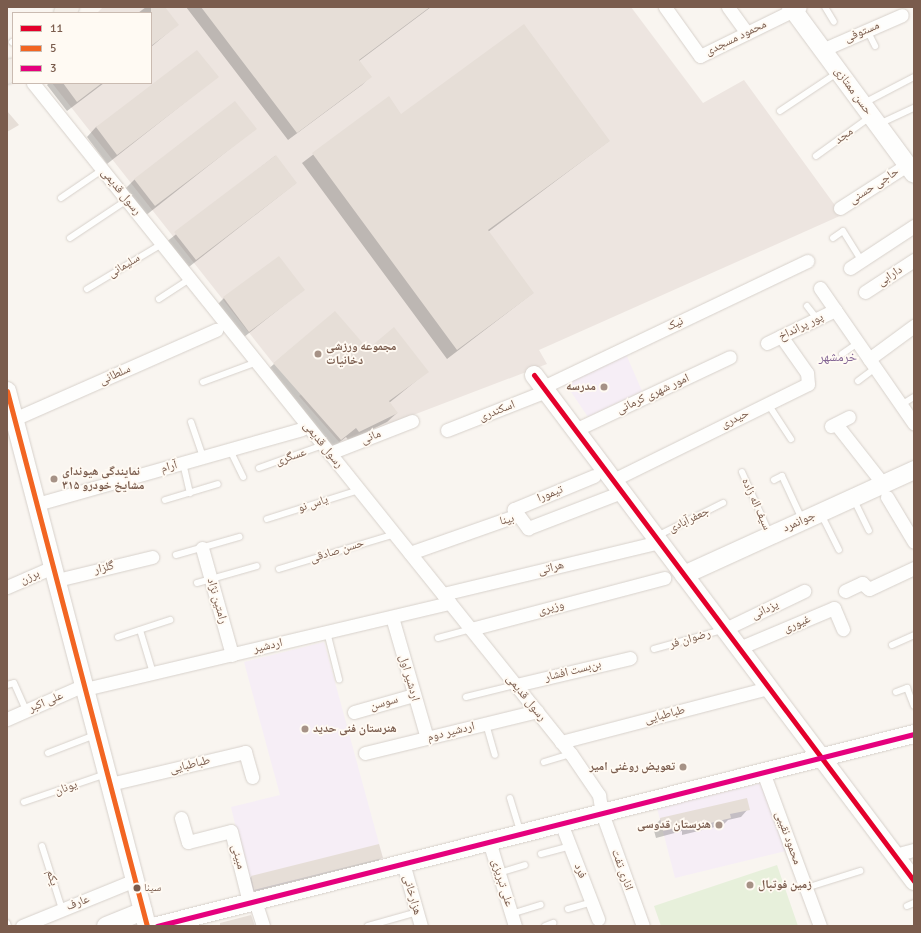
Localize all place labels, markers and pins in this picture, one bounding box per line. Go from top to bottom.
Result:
place label: مجموعه ورزشی دخانیات [326,340,396,368]
marker: مجموعه ورزشی دخانیات [313,349,323,359]
place label: مدرسه [566,380,596,394]
marker: مدرسه [599,382,609,392]
place label: نمایندگی هیوندای ۳۱۵ مشایخ خودرو [62,465,144,493]
marker: نمایندگی هیوندای ۳۱۵ مشایخ خودرو [49,474,59,484]
place label: هنرستان فنی حدید [313,722,397,736]
marker: هنرستان فنی حدید [300,724,310,734]
place label: تعویض روغنی امیر [589,760,675,774]
marker: تعویض روغنی امیر [678,762,688,772]
place label: هنرستان قدوسی [637,818,711,832]
marker: هنرستان قدوسی [714,820,724,830]
place label: زمین فوتبال [758,878,812,892]
marker: زمین فوتبال [745,880,755,890]
place label: سینا [144,881,161,895]
marker: سینا [132,883,142,893]

